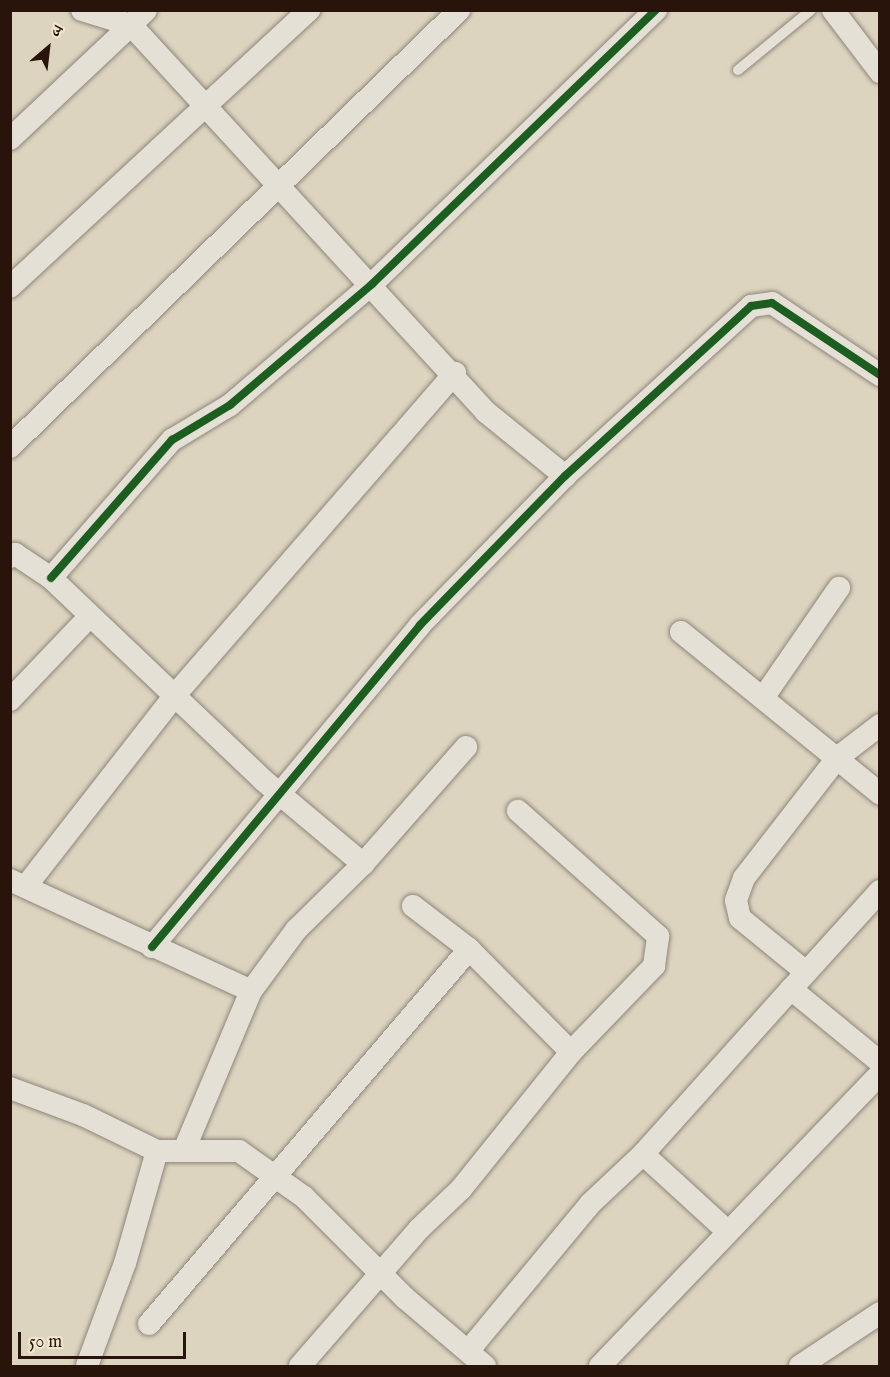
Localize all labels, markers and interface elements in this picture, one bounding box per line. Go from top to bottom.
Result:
north arrow [18,18,78,78]
text: उ [48,21,65,43]
scale bar [21,1320,189,1358]
text: 50 m [29,1331,62,1354]

